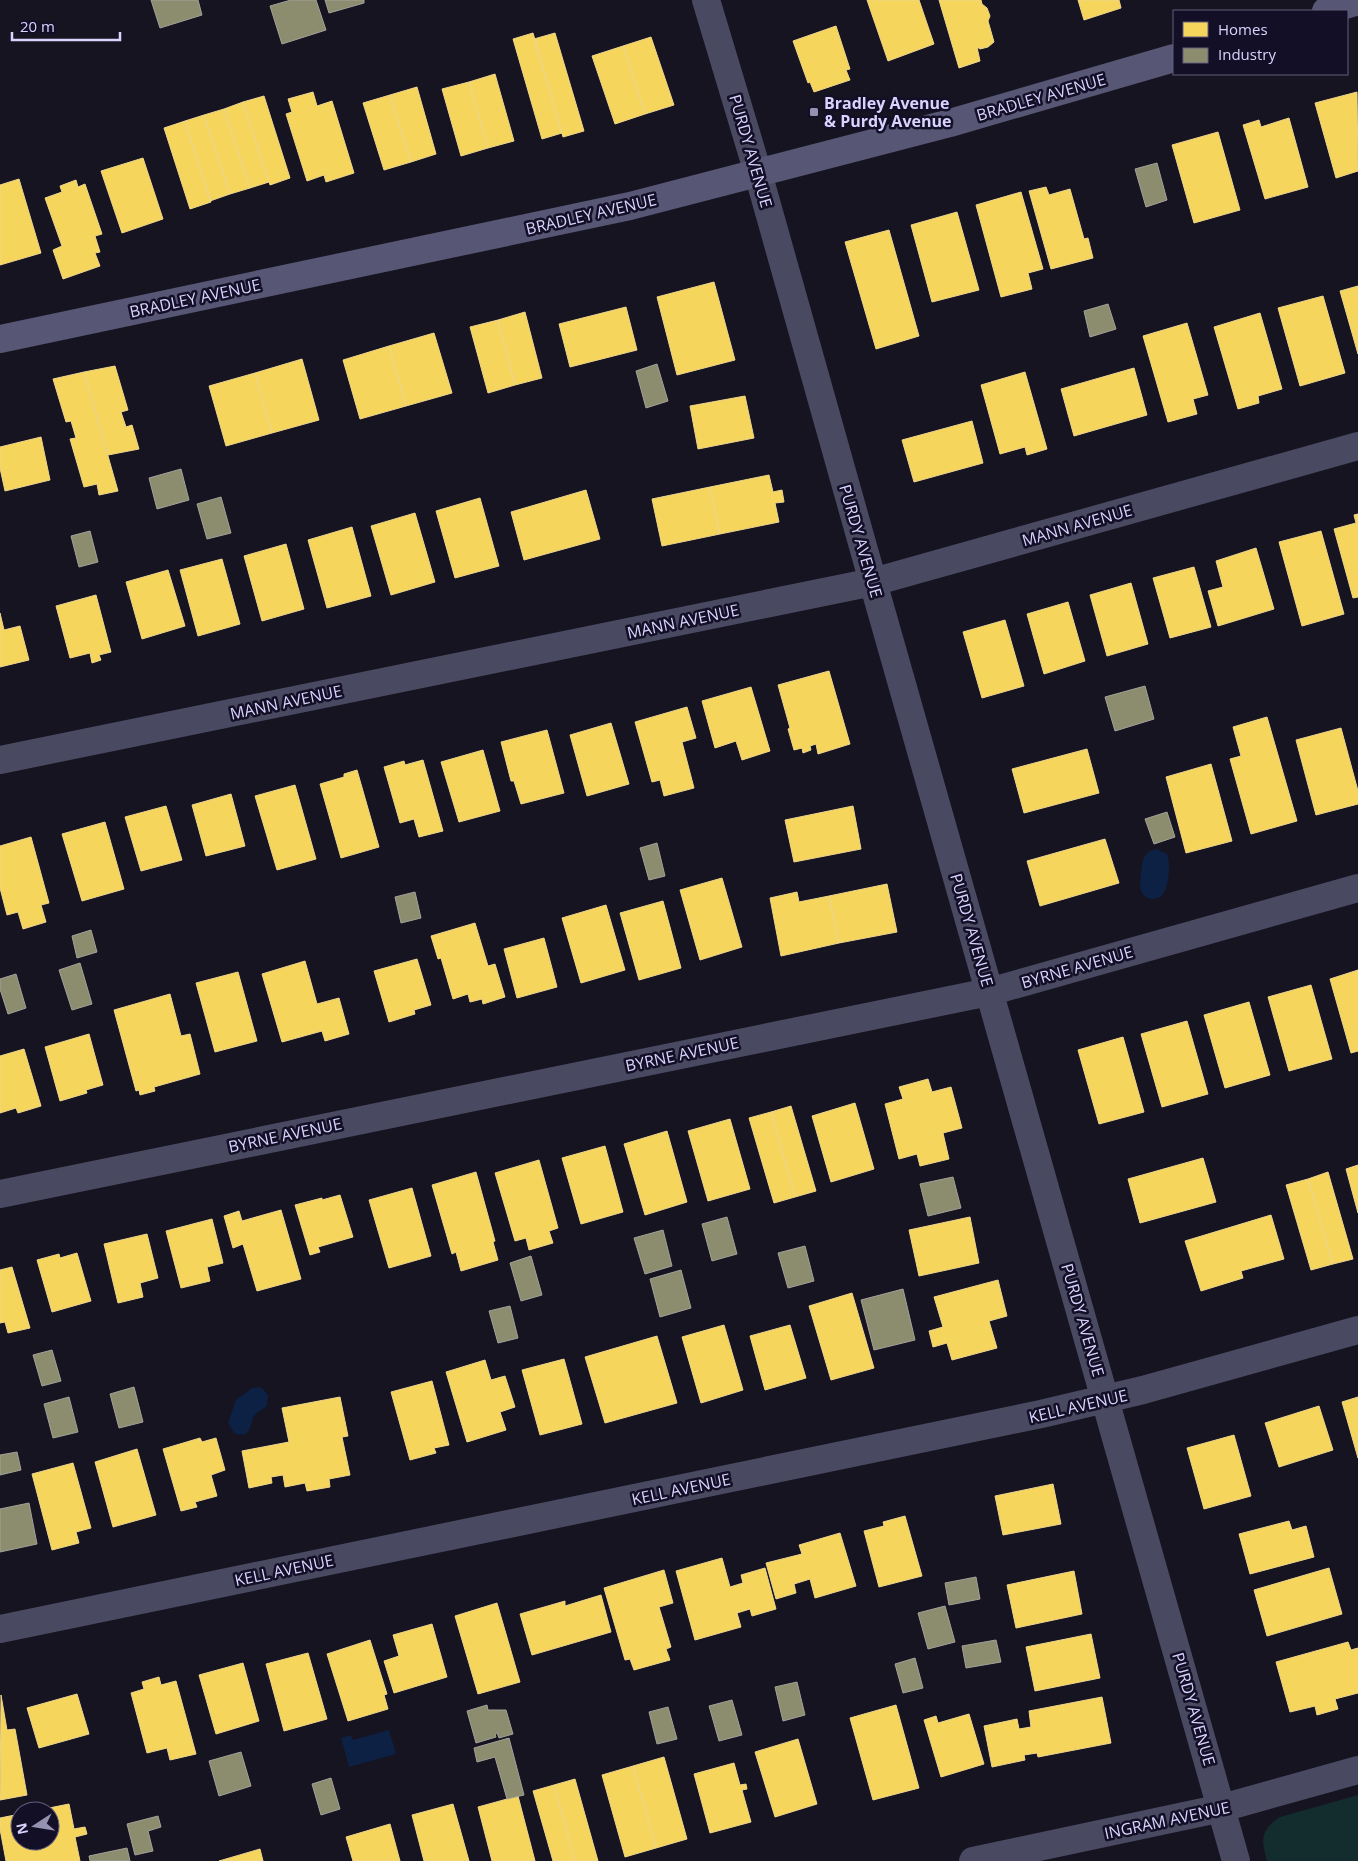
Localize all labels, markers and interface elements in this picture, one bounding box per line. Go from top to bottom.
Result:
scale bar [12,10,120,42]
legend [1173,10,1348,75]
text: 20 m [20,16,55,36]
text: Homes [1218,19,1268,39]
text: Industry [1218,44,1276,64]
street label: BRADLEY AVENUE [974,68,1108,126]
street label: PURDY AVENUE [724,92,778,210]
place label: Bradley Avenue & Purdy Avenue [824,92,951,132]
marker: Bradley Avenue & Purdy Avenue [808,106,820,118]
street label: BRADLEY AVENUE [524,188,658,240]
street label: BRADLEY AVENUE [127,273,263,323]
street label: PURDY AVENUE [834,482,888,600]
street label: MANN AVENUE [1019,499,1135,551]
street label: MANN AVENUE [625,598,741,644]
street label: MANN AVENUE [228,679,344,725]
street label: PURDY AVENUE [945,871,999,989]
street label: BYRNE AVENUE [1019,941,1135,993]
street label: BYRNE AVENUE [623,1031,741,1077]
street label: BYRNE AVENUE [226,1112,344,1158]
street label: PURDY AVENUE [1056,1261,1110,1379]
street label: KELL AVENUE [1026,1384,1130,1428]
street label: KELL AVENUE [629,1468,733,1510]
street label: KELL AVENUE [232,1549,336,1591]
street label: PURDY AVENUE [1167,1650,1221,1768]
street label: INGRAM AVENUE [1102,1796,1232,1844]
north arrow [10,1801,60,1851]
text: N [11,1821,32,1836]

